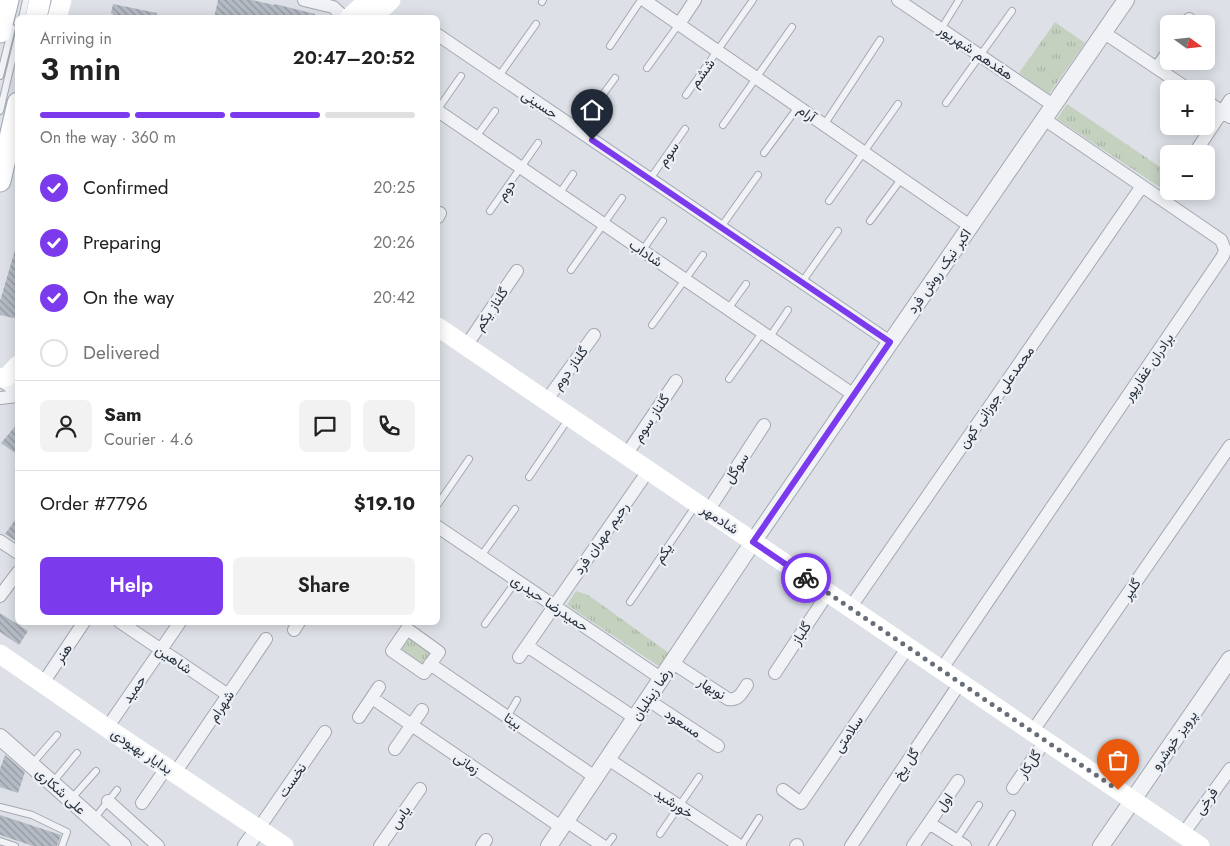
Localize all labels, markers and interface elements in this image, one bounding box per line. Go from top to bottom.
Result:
north arrow [1160,15,1215,70]
map controls [1160,15,1215,200]
street label: هفدهم شهریور [934,19,1018,85]
text: Arriving in [40,27,112,50]
text: 20:47–20:52 [293,44,415,71]
text: 3 min [40,46,121,92]
street label: ششم [685,54,719,92]
button: + [1160,80,1215,135]
street label: حسینی [518,84,562,124]
pin [571,89,613,140]
icon: home [578,96,606,124]
street label: آرام [794,99,822,128]
text: On the way · 360 m [40,126,176,149]
street label: سوم [653,138,683,170]
button: − [1160,145,1215,200]
icon: check [40,174,68,202]
text: Confirmed [83,174,169,201]
street label: دوم [492,175,520,204]
text: 20:25 [373,176,415,199]
street label: اکبر نیک روش فرد [902,225,976,317]
icon: check [40,229,68,257]
text: Preparing [83,229,161,256]
text: 20:26 [373,231,415,254]
street label: شاداب [625,234,667,272]
street label: گلناز یکم [469,283,513,335]
icon: check [40,284,68,312]
text: On the way [83,284,174,311]
text: 20:42 [373,286,415,309]
street label: برادران غفارپور [1117,329,1178,406]
text: Delivered [83,339,160,366]
street label: گلناز دوم [547,342,593,394]
street label: محمدعلی جوزانی کهن [953,342,1039,452]
street label: گلناز سوم [628,390,674,446]
button: person [40,400,92,452]
button: chat [299,400,351,452]
button: phone [363,400,415,452]
text: Sam [104,401,142,428]
text: Courier · 4.6 [104,428,193,451]
street label: سوگل [719,449,753,487]
text: Order #7796 [40,490,148,517]
text: $19.10 [354,490,415,517]
street label: رحیم مهران فرد [569,498,634,578]
street label: شادمهر [696,499,743,539]
street label: یکم [649,539,677,567]
courier [781,553,831,603]
button: Help [40,557,223,615]
button: Share [233,557,415,615]
icon: bike [792,564,820,592]
street label: حمیدرضا حیدری [507,570,593,636]
street label: گلپر [1116,574,1145,604]
street label: گلباز [786,617,816,649]
street label: هنر [49,639,77,668]
street label: شاهین [152,639,196,679]
street label: رضا زینلیان [626,663,676,724]
street label: حمید [117,671,151,707]
street label: نوبهار [693,671,730,704]
street label: شهرام [203,686,239,726]
street label: مسعود [661,703,705,743]
street label: پرویز خوشرو [1146,706,1202,774]
street label: بیتا [500,708,526,734]
street label: سلامتی [828,711,868,757]
street label: بدایار بهبودی [107,723,177,779]
pin [1097,739,1139,790]
street label: گل یخ [888,744,925,784]
street label: گل‌کار [1012,746,1046,783]
icon: bag [1104,746,1132,774]
street label: زمانی [450,747,484,779]
street label: نخست [273,759,311,801]
street label: علی شکاری [31,763,91,819]
street label: خورشید [651,783,697,823]
street label: فرخی [1189,783,1223,819]
street label: اول [931,789,957,815]
street label: یاس [385,801,415,833]

